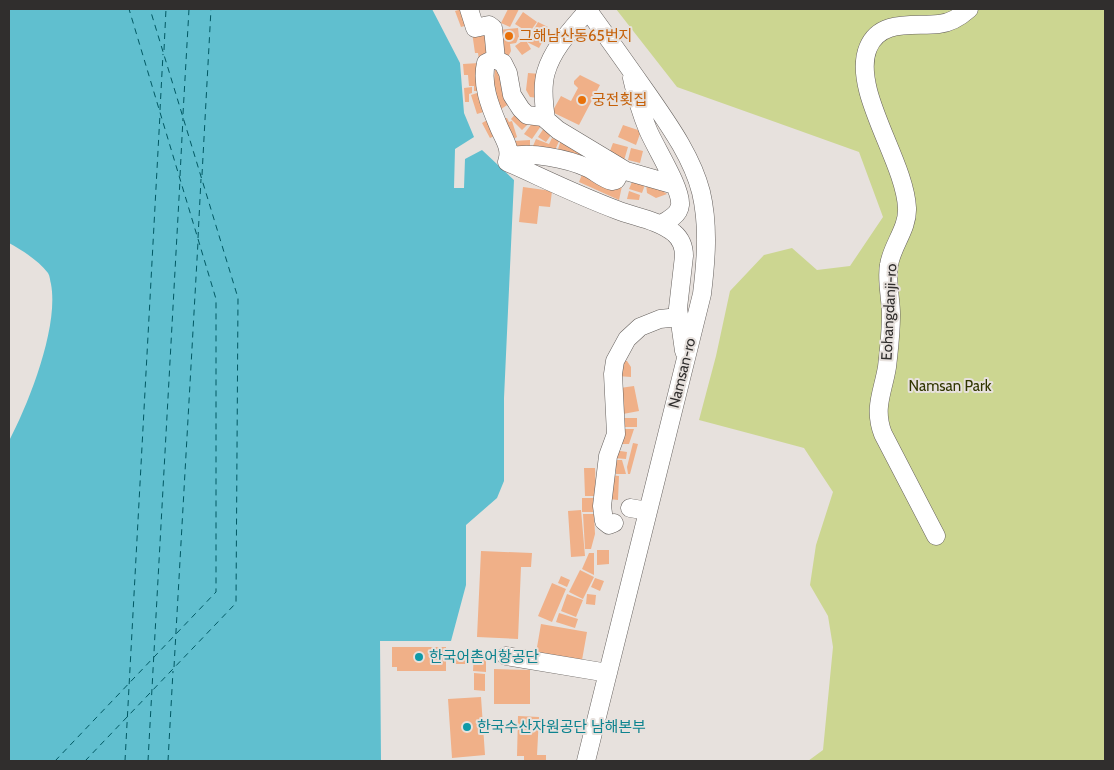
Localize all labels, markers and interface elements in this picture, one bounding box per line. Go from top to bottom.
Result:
place label: 그해남산동65번지 [519,27,632,45]
marker: 그해남산동65번지 [503,30,515,42]
place label: 궁전횟집 [592,91,647,109]
marker: 궁전횟집 [576,94,588,106]
street label: Eohangdanji-ro [877,263,901,361]
street label: Namsan-ro [665,336,699,410]
park label: Namsan Park [909,377,992,395]
place label: 한국어촌어항공단 [429,648,540,666]
marker: 한국어촌어항공단 [413,651,425,663]
place label: 한국수산자원공단 남해본부 [477,718,646,736]
marker: 한국수산자원공단 남해본부 [461,721,473,733]

